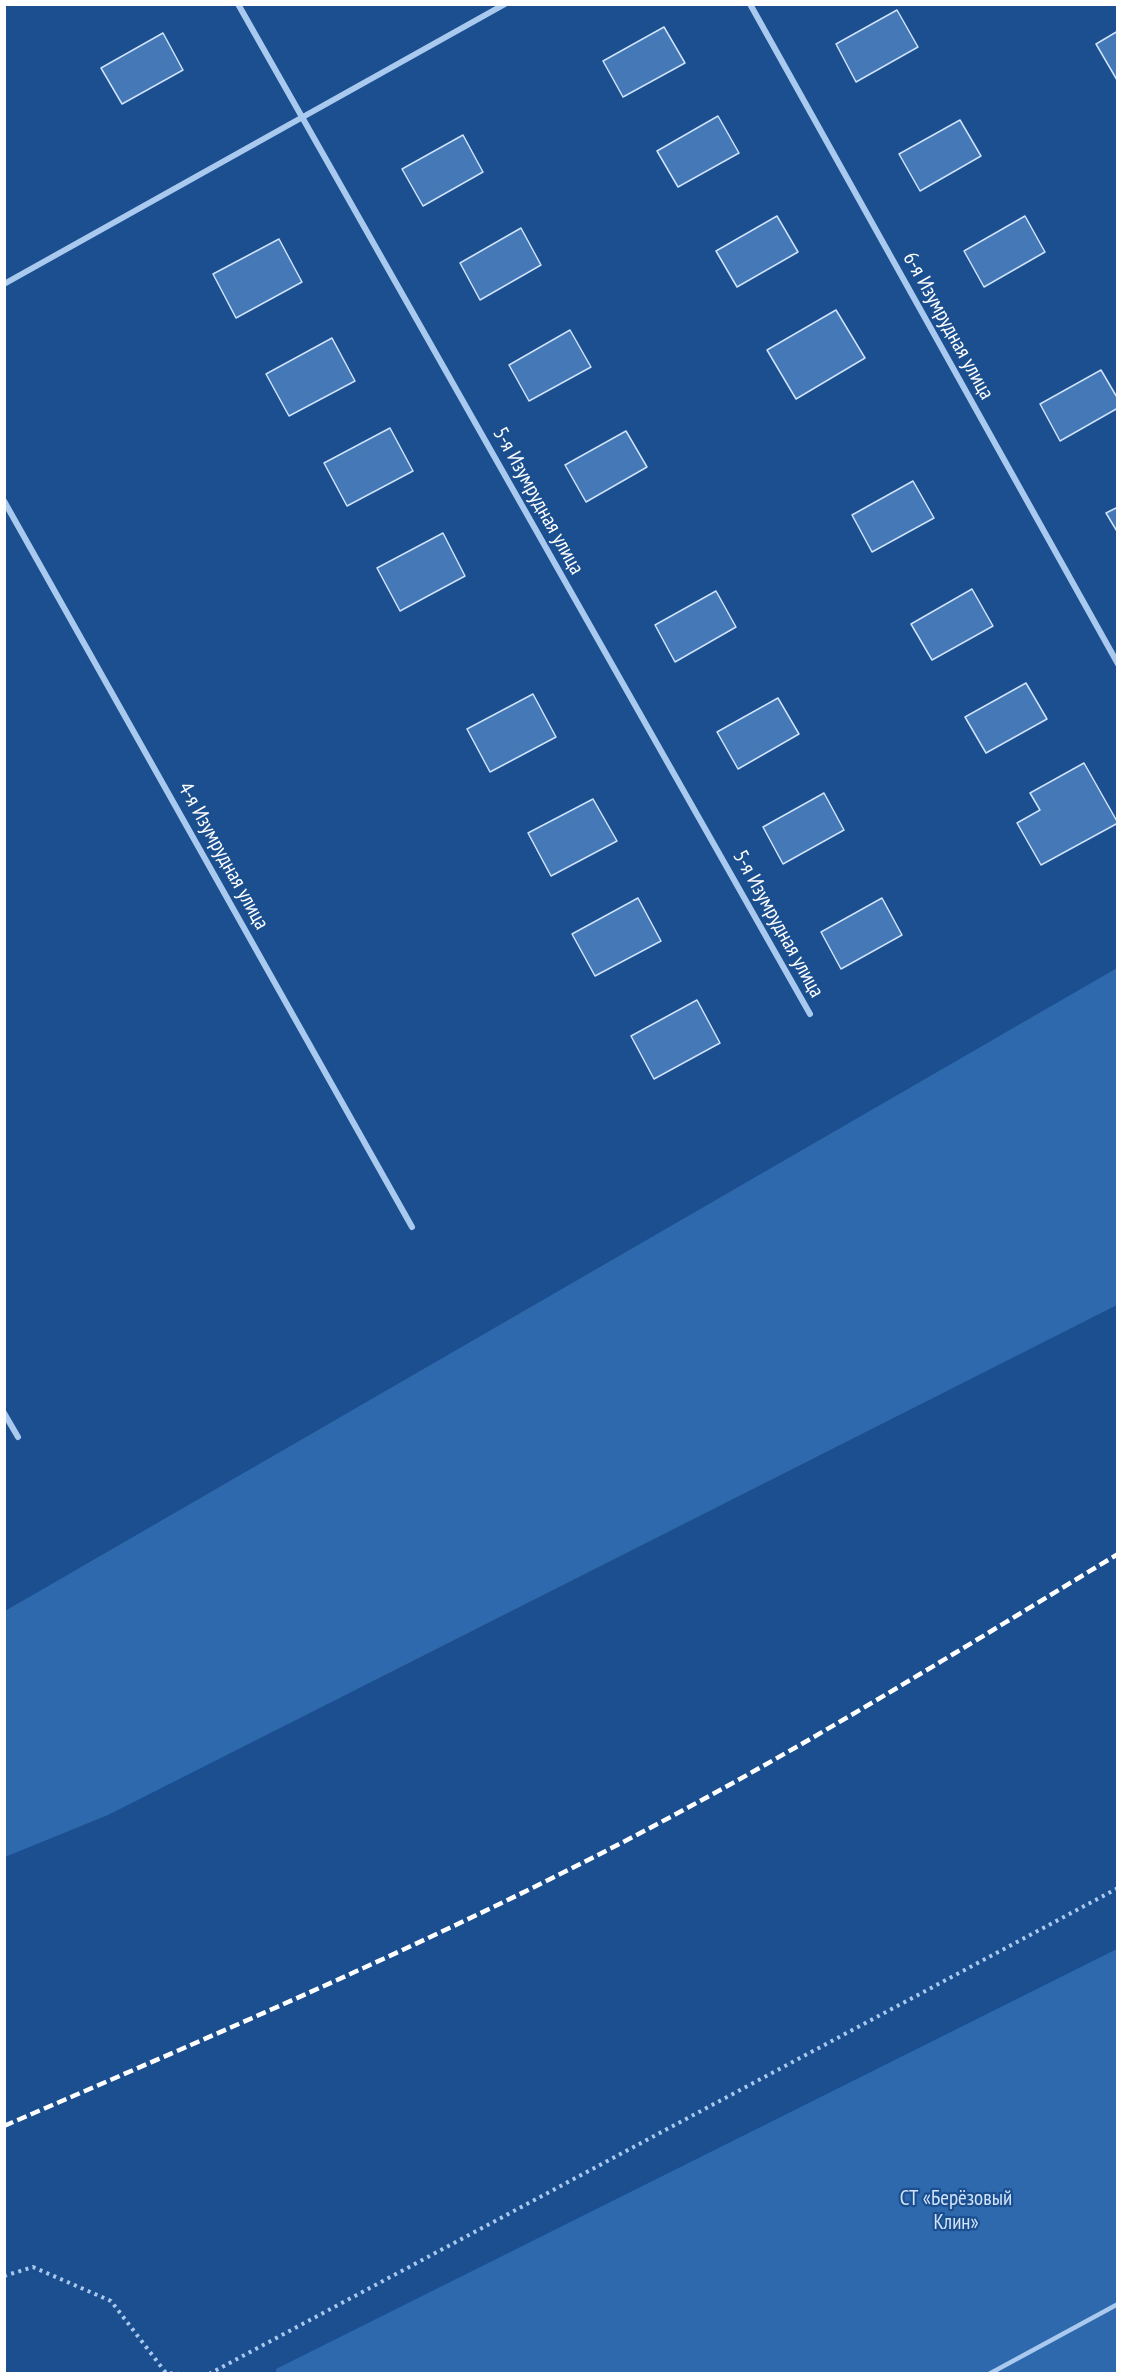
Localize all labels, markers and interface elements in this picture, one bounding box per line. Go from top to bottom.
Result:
street label: 6-я Изумрудная улица [897,248,999,404]
street label: 5-я Изумрудная улица [487,423,589,579]
street label: 4-я Изумрудная улица [172,778,274,934]
street label: 5-я Изумрудная улица [727,846,829,1002]
park label: СТ «Берёзовый Клин» [900,2186,1012,2236]

